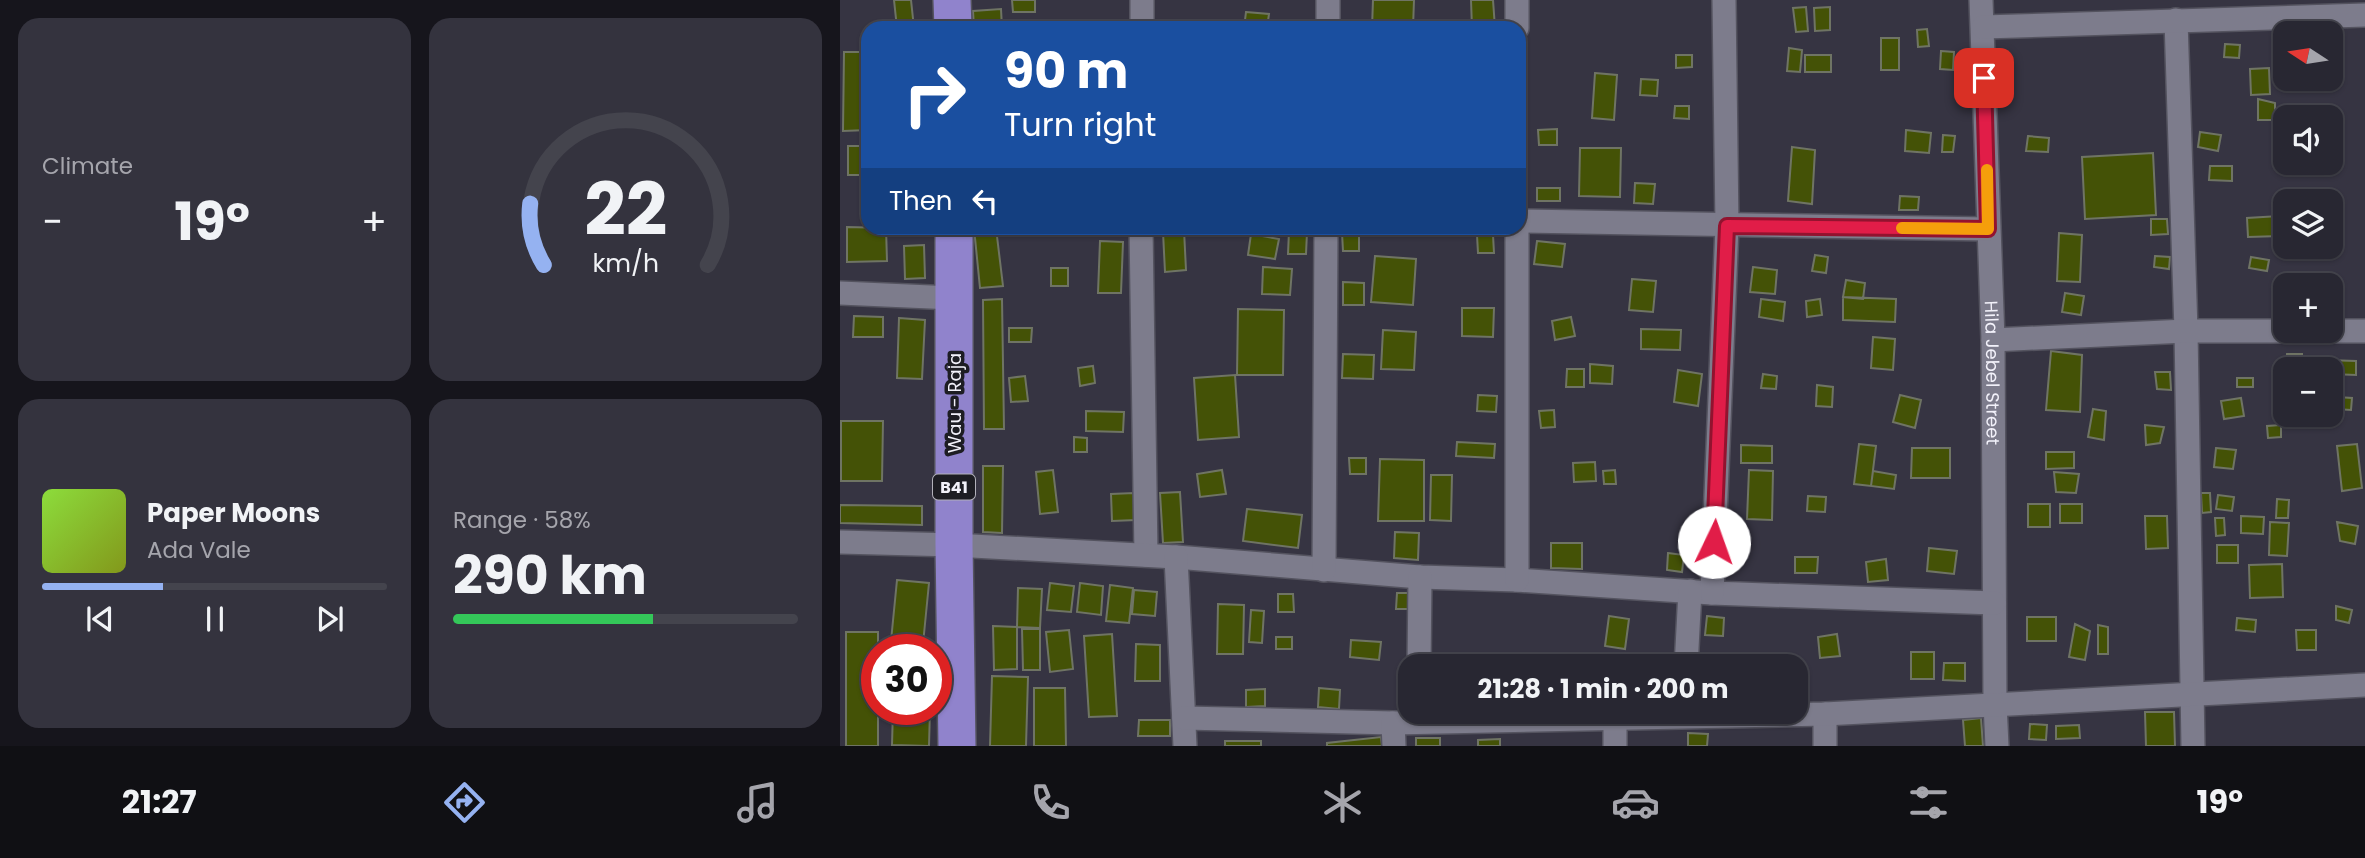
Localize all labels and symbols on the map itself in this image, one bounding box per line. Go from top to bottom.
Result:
north arrow [2273,21,2343,91]
pin [1954,48,2014,108]
street label: Hila Jebel Street [1979,300,2006,445]
street label: Wau - Raja [942,353,967,453]
road number: B41 [933,474,975,500]
position arrow [1677,505,1751,579]
speed limit sign: 30 [861,634,952,725]

